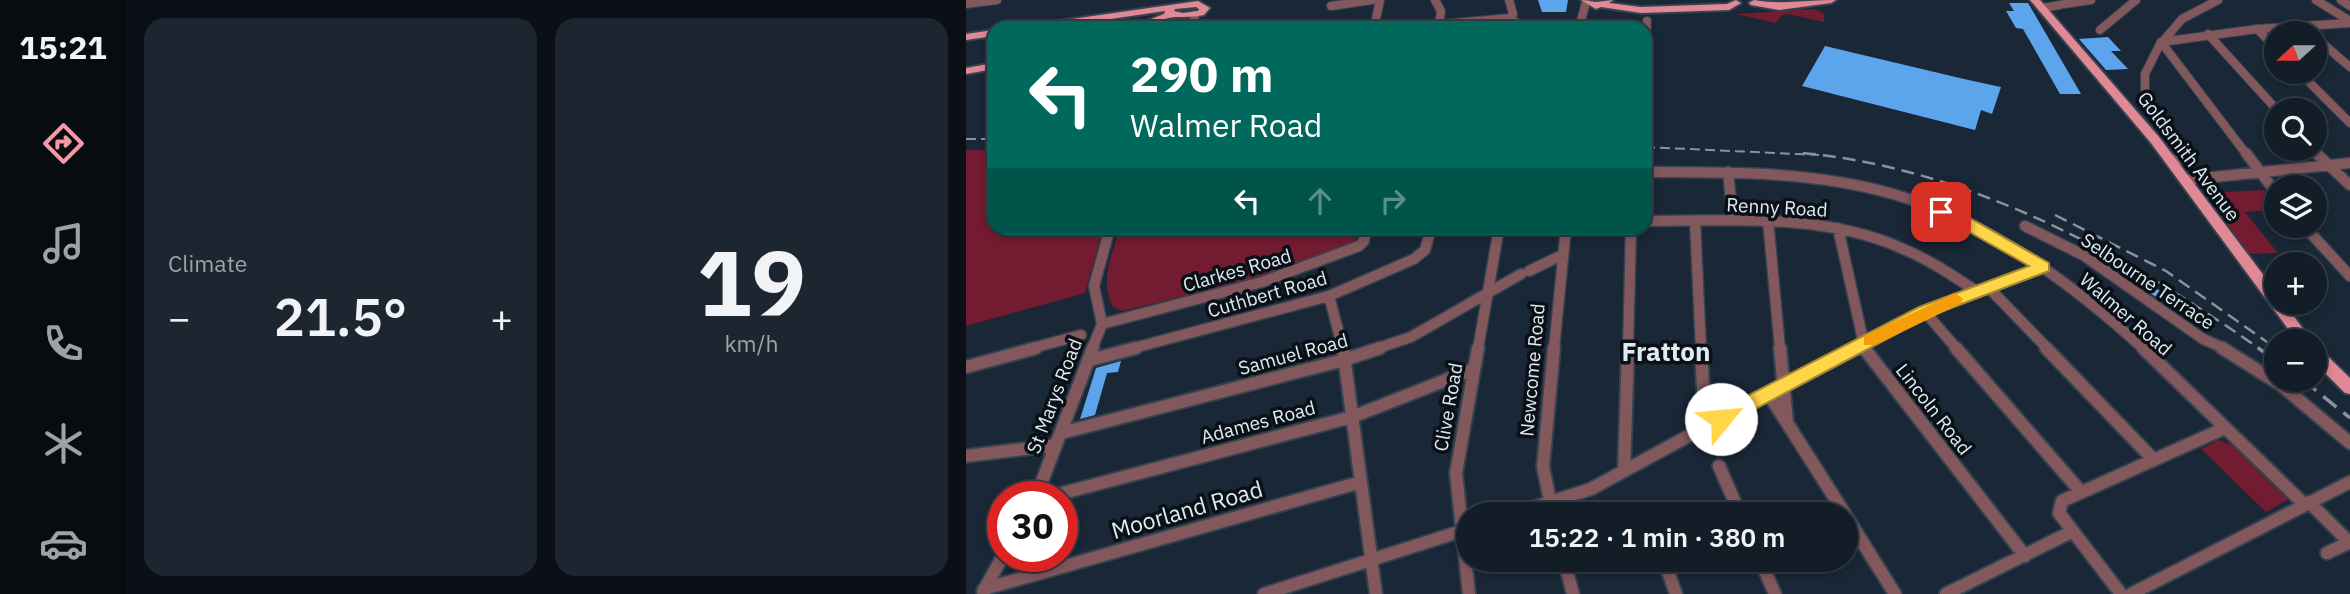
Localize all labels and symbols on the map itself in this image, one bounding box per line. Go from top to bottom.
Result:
north arrow [2264,21,2328,84]
street label: Goldsmith Avenue [2132,86,2246,226]
pin [1911,182,1971,242]
street label: Renny Road [1726,192,1828,222]
street label: Selbourne Terrace [2077,228,2219,334]
street label: Clarkes Road [1180,243,1294,297]
street label: Cuthbert Road [1204,265,1330,323]
street label: Walmer Road [2075,267,2177,361]
street label: Newcome Road [1514,302,1550,438]
street label: Samuel Road [1236,328,1350,380]
district label: Fratton [1621,334,1711,368]
street label: St Marys Road [1021,335,1087,457]
street label: Lincoln Road [1891,359,1977,459]
street label: Clive Road [1428,361,1468,453]
position arrow [1684,382,1758,456]
street label: Adames Road [1198,395,1318,449]
street label: Moorland Road [1108,473,1266,545]
speed limit sign: 30 [987,481,1078,572]

